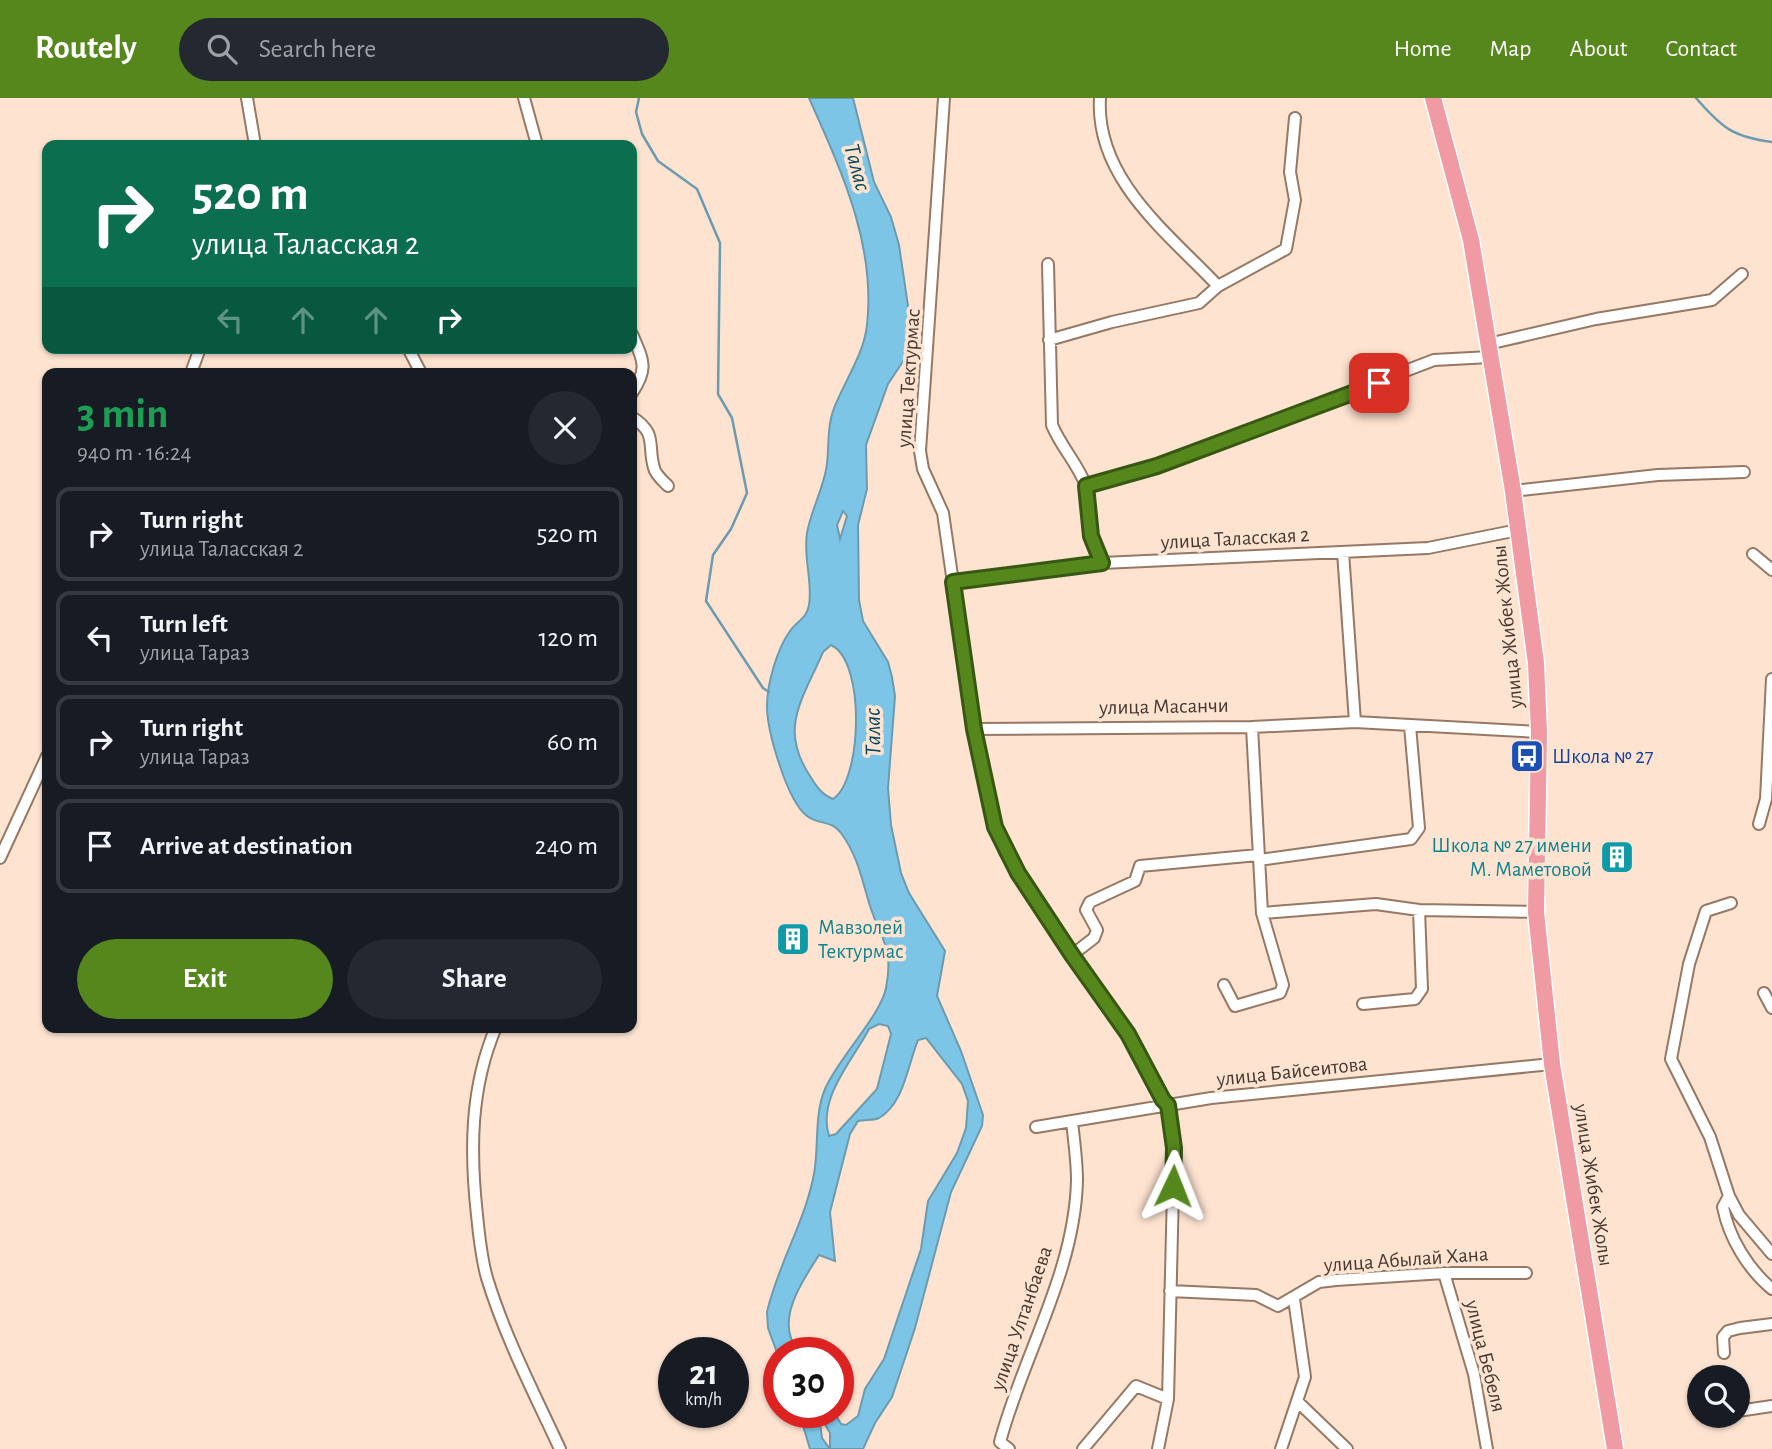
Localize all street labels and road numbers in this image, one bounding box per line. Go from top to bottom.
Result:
street label: улица Тектурмас [893,308,924,449]
street label: улица Таласская 2 [1159,524,1310,553]
street label: улица Жибек Жолы [1488,544,1527,711]
street label: улица Масанчи [1098,695,1229,718]
street label: улица Байсеитова [1215,1053,1369,1090]
street label: улица Жибек Жолы [1570,1101,1617,1268]
street label: улица Ултанбаева [987,1243,1056,1394]
street label: улица Абылай Хана [1322,1243,1489,1276]
street label: улица Бебеля [1461,1297,1510,1414]

